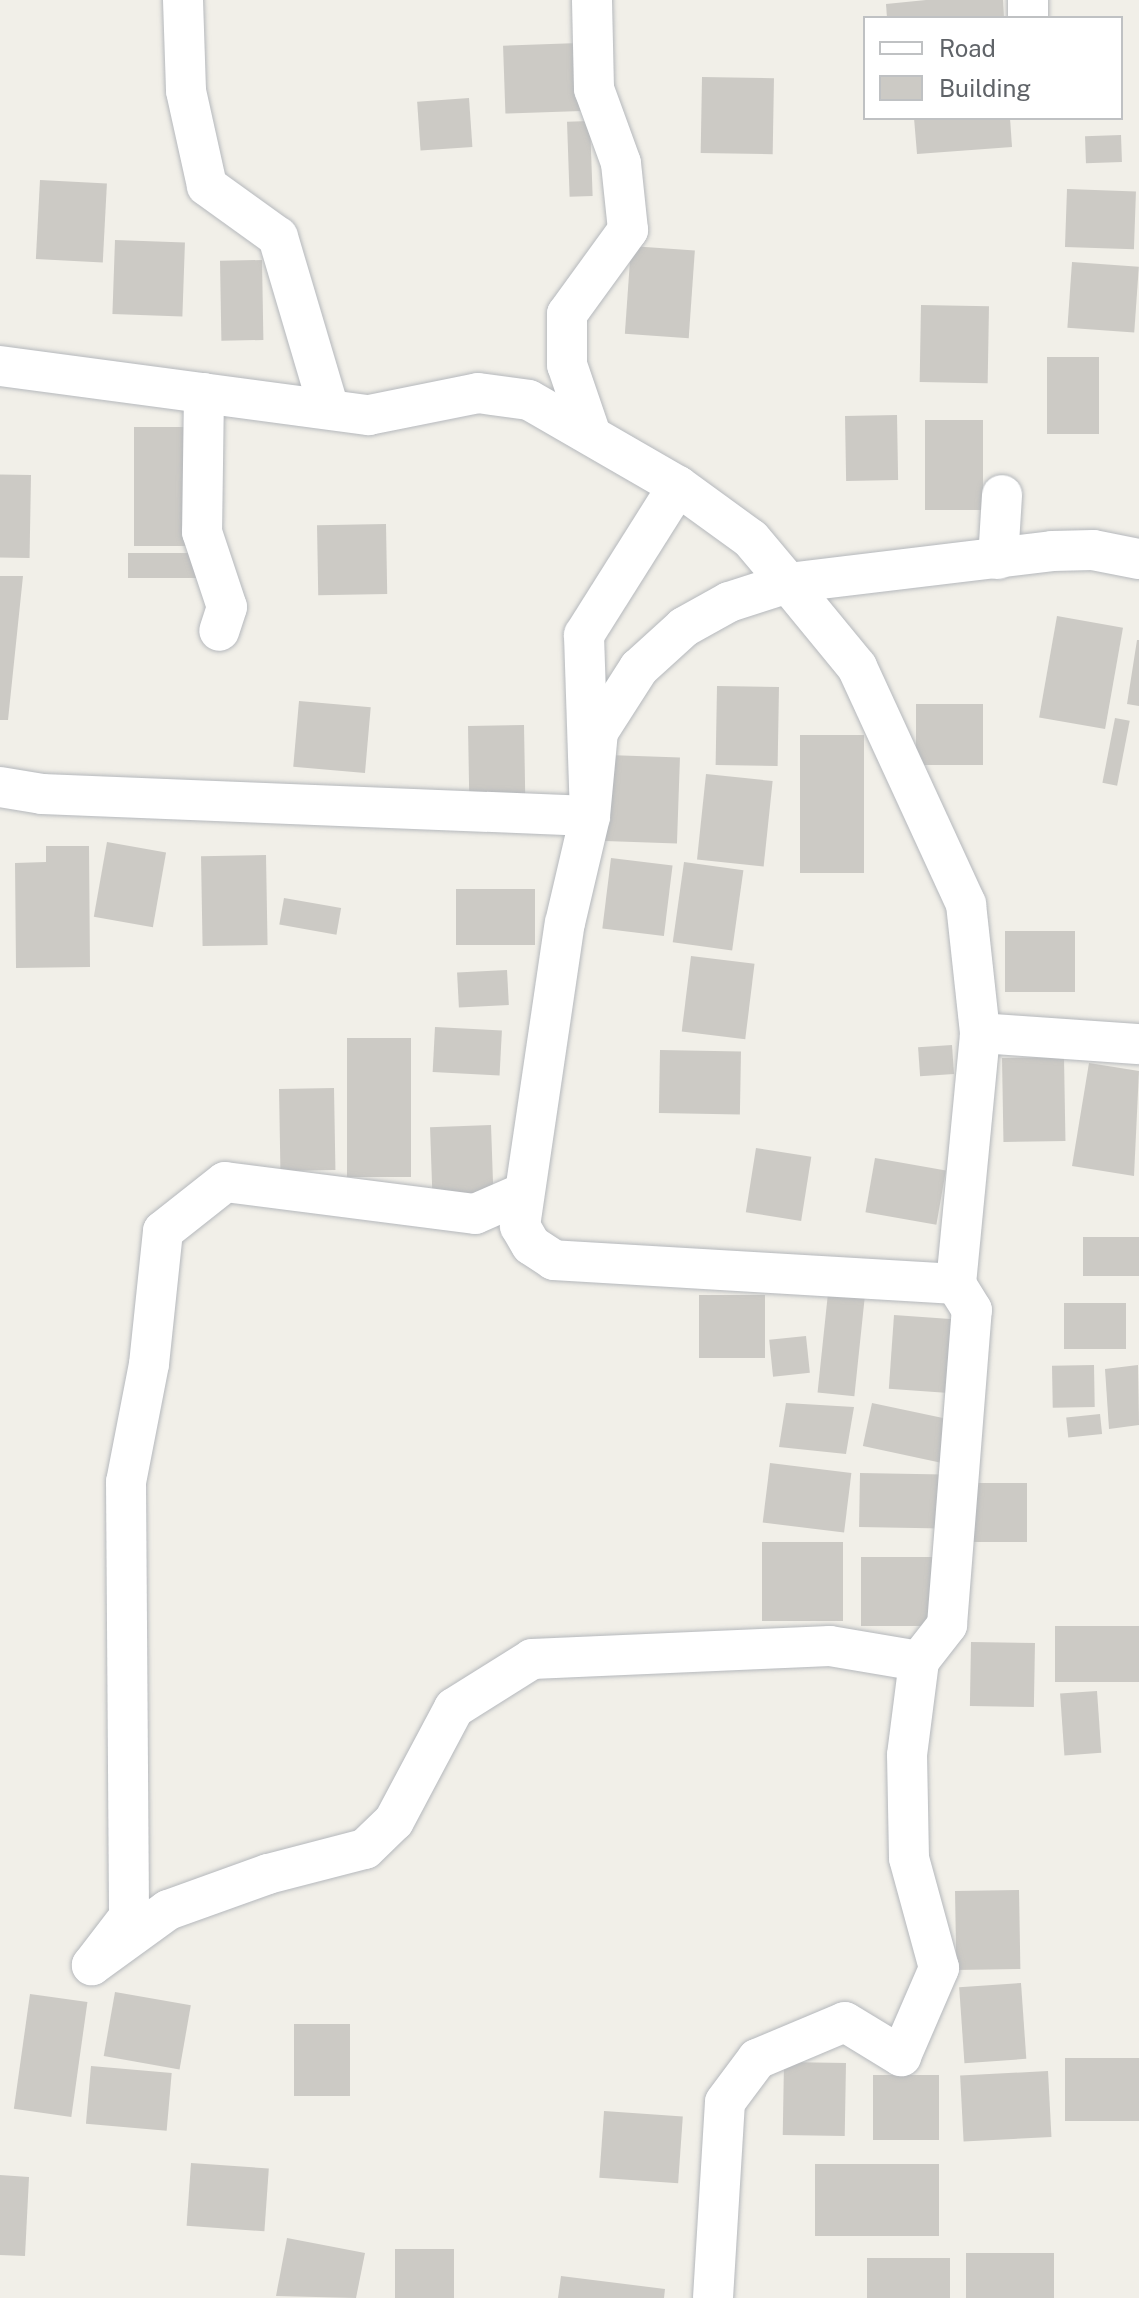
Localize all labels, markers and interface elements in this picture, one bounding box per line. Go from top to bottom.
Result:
legend [863,16,1123,120]
text: Road [939,34,996,62]
text: Building [939,74,1031,102]

